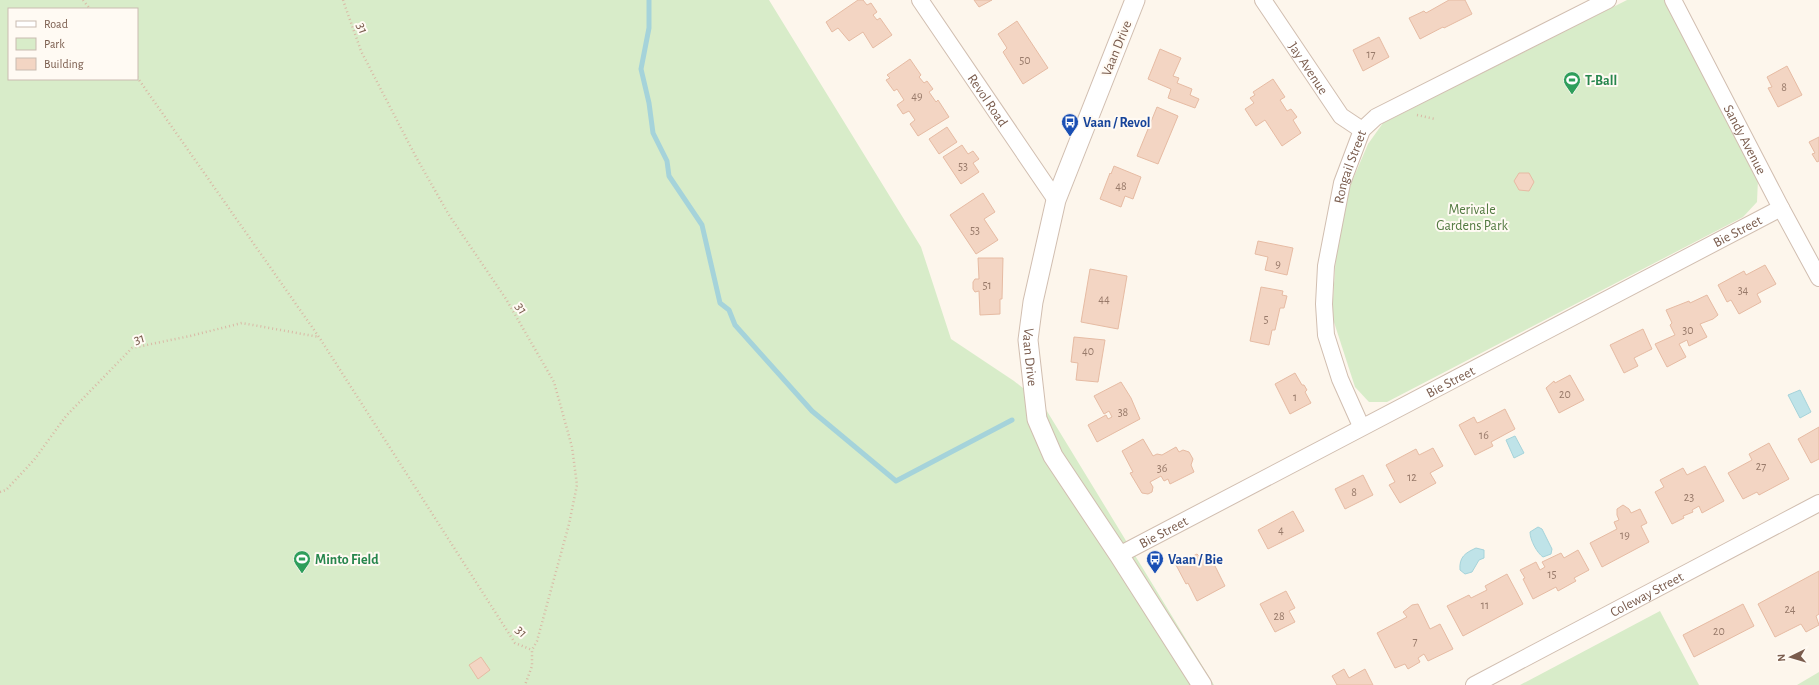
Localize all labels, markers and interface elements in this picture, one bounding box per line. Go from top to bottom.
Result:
legend [8,8,138,80]
text: Road [44,18,68,30]
street label: Vaan Drive [1099,19,1134,78]
street label: 31 [354,21,370,36]
text: Park [44,38,65,50]
street label: Jay Avenue [1286,40,1330,97]
house number: 17 [1366,48,1376,60]
house number: 50 [1019,54,1031,66]
text: Building [44,58,84,70]
sports icon: T-Ball [1562,70,1582,95]
street label: Revol Road [965,72,1010,129]
place label: T-Ball [1585,74,1617,88]
house number: 8 [1781,81,1787,93]
house number: 49 [911,90,923,102]
street label: Sandy Avenue [1721,103,1768,177]
bus stop icon: Vaan / Revol [1060,112,1080,137]
place label: Vaan / Revol [1083,116,1150,130]
street label: Rongail Street [1332,128,1369,205]
house number: 53 [958,160,968,172]
house number: 48 [1115,180,1127,192]
park label: Merivale Gardens Park [1436,203,1508,233]
street label: Bie Street [1711,213,1765,250]
house number: 53 [970,224,980,236]
house number: 9 [1275,258,1281,270]
house number: 51 [982,279,992,291]
house number: 34 [1738,284,1749,296]
house number: 44 [1098,293,1110,305]
street label: 31 [512,300,530,317]
house number: 5 [1263,313,1269,325]
house number: 30 [1682,324,1694,336]
street label: Vaan Drive [1020,327,1039,387]
street label: 31 [132,331,146,347]
house number: 40 [1082,345,1094,357]
street label: Bie Street [1424,364,1478,401]
house number: 20 [1559,388,1571,400]
house number: 1 [1293,391,1297,403]
house number: 38 [1118,406,1129,418]
house number: 16 [1479,429,1489,441]
house number: 27 [1756,460,1766,472]
house number: 36 [1157,462,1168,474]
house number: 12 [1407,471,1417,483]
house number: 8 [1351,486,1357,498]
house number: 23 [1684,491,1694,503]
street label: Bie Street [1137,514,1191,551]
house number: 4 [1278,524,1284,536]
house number: 19 [1620,529,1630,541]
sports icon: Minto Field [292,549,312,574]
bus stop icon: Vaan / Bie [1145,549,1165,574]
place label: Minto Field [315,553,379,567]
place label: Vaan / Bie [1168,553,1223,567]
house number: 15 [1547,568,1557,580]
street label: Coleway Street [1608,570,1686,620]
house number: 11 [1481,599,1489,611]
house number: 24 [1784,603,1796,615]
house number: 28 [1273,610,1285,622]
street label: 31 [513,623,530,640]
house number: 20 [1713,625,1725,637]
house number: 7 [1412,635,1418,647]
north arrow [1771,637,1811,677]
text: N [1776,654,1787,662]

